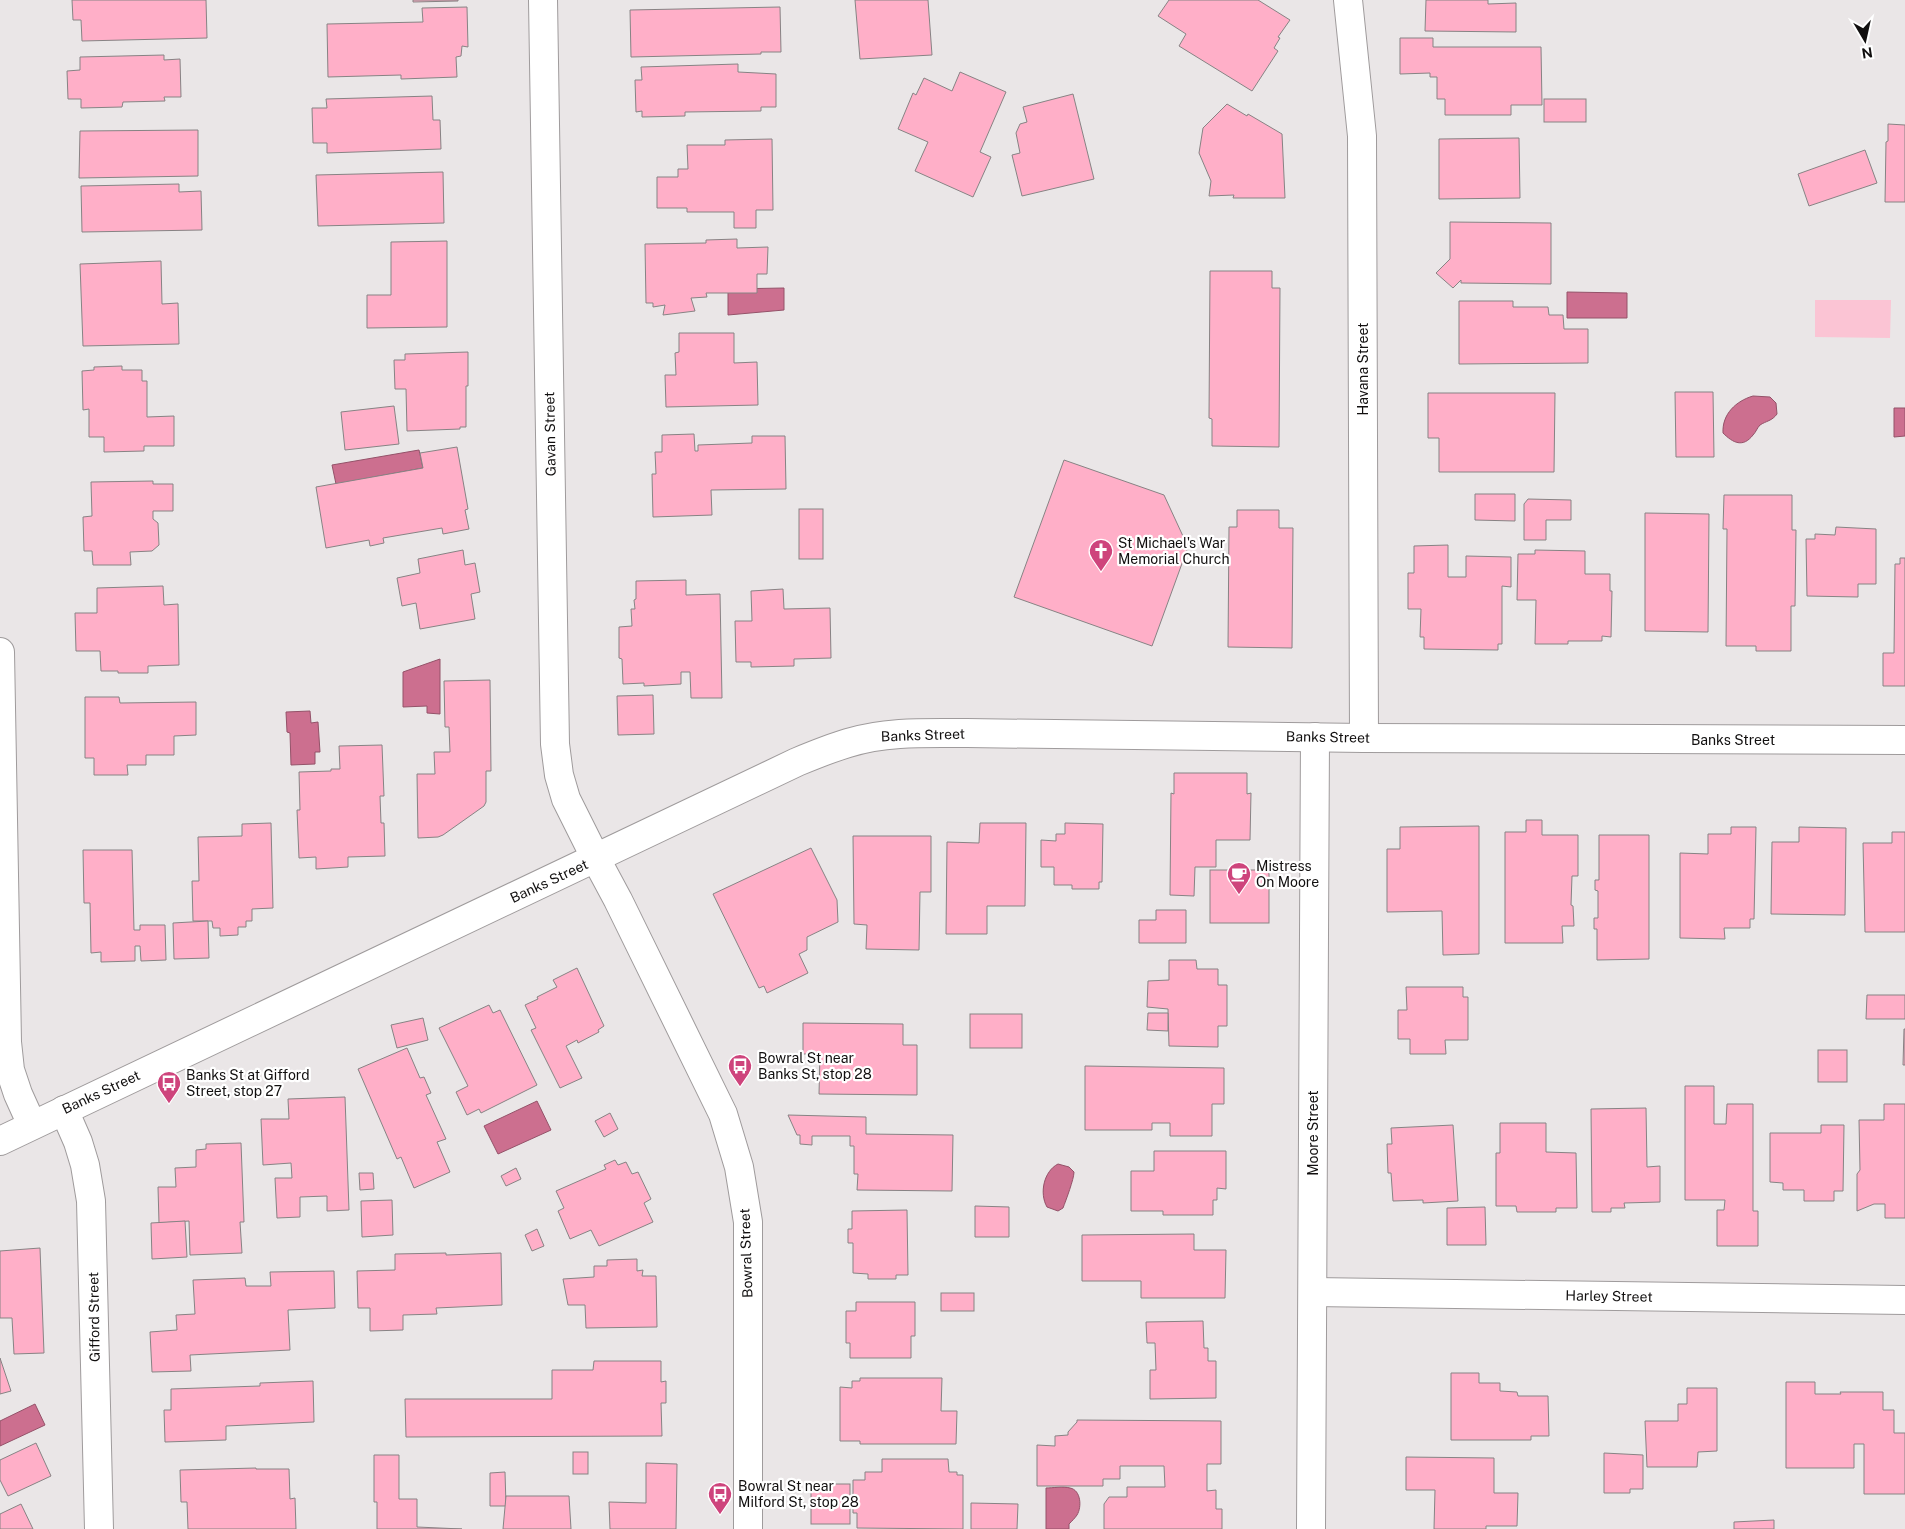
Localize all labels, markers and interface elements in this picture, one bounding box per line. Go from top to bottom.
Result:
north arrow [1840,15,1890,65]
text: N [1860,44,1874,62]
street label: Havana Street [1355,323,1371,415]
street label: Gavan Street [541,391,559,477]
place label: St Michael's War Memorial Church [1118,535,1229,567]
church icon: St Michael's War Memorial Church [1088,538,1114,572]
street label: Banks Street [881,726,965,744]
street label: Banks Street [1286,728,1370,746]
street label: Banks Street [1691,732,1775,748]
street label: Banks Street [507,856,591,906]
place label: Mistress On Moore [1256,858,1319,890]
cafe icon: Mistress On Moore [1226,861,1252,895]
place label: Bowral St near Banks St, stop 28 [758,1050,872,1082]
bus stop icon: Bowral St near Banks St, stop 28 [727,1053,753,1087]
street label: Banks Street [59,1067,143,1117]
place label: Banks St at Gifford Street, stop 27 [186,1067,310,1099]
bus stop icon: Banks St at Gifford Street, stop 27 [156,1070,182,1104]
street label: Moore Street [1305,1090,1321,1176]
street label: Bowral Street [736,1208,756,1298]
street label: Gifford Street [85,1272,103,1362]
street label: Harley Street [1565,1287,1653,1305]
place label: Bowral St near Milford St, stop 28 [738,1478,859,1510]
bus stop icon: Bowral St near Milford St, stop 28 [707,1481,733,1515]

